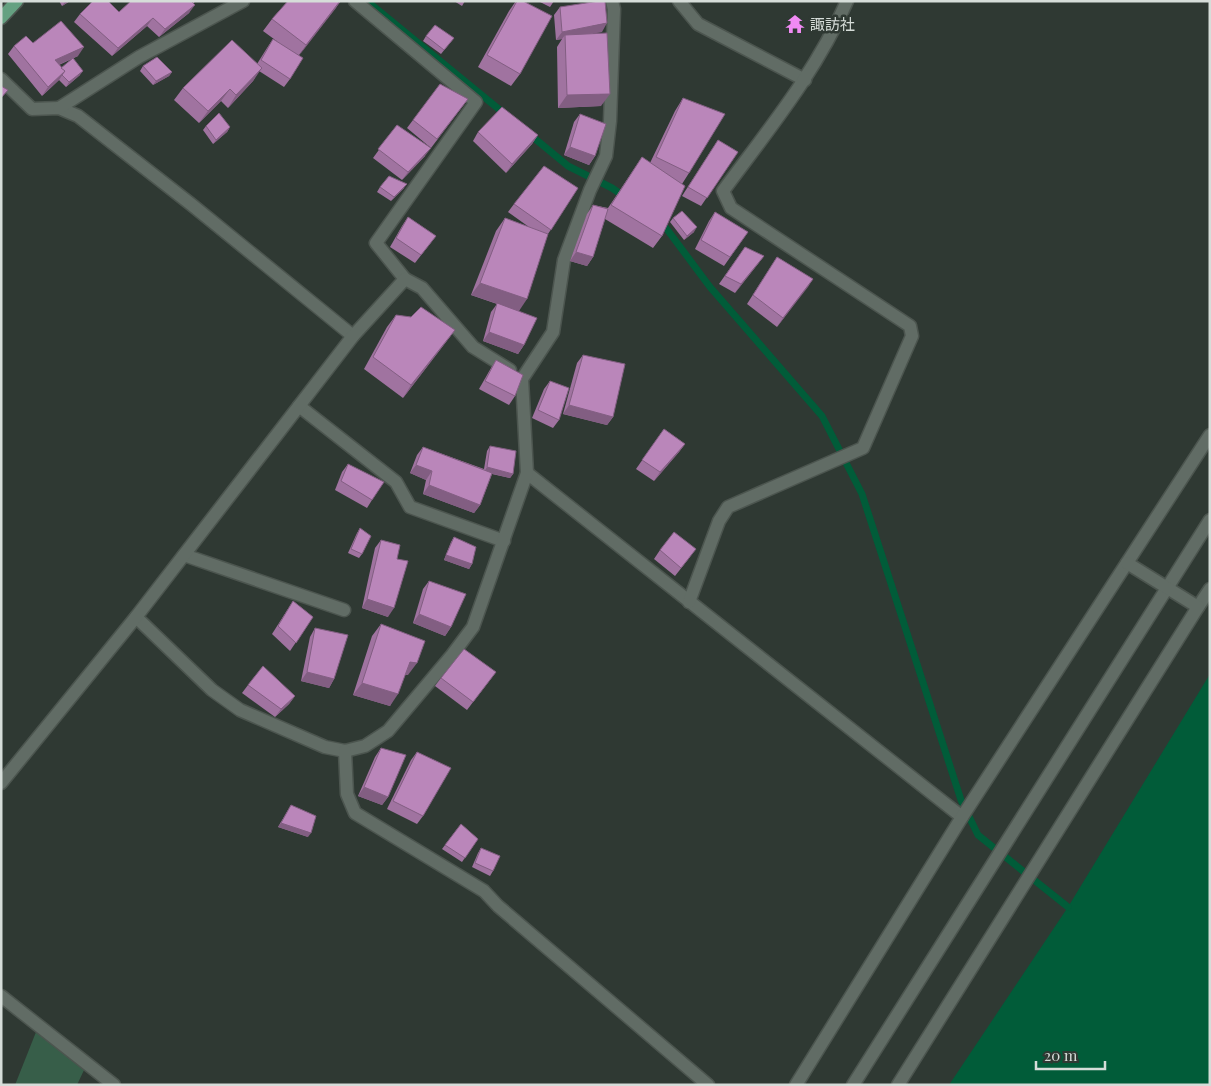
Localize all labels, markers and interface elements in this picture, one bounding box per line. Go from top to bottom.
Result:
temple icon: 諏訪社 [784,13,806,35]
place label: 諏訪社 [810,14,855,34]
scale bar [1036,1038,1105,1070]
text: 20 m [1044,1045,1078,1065]

